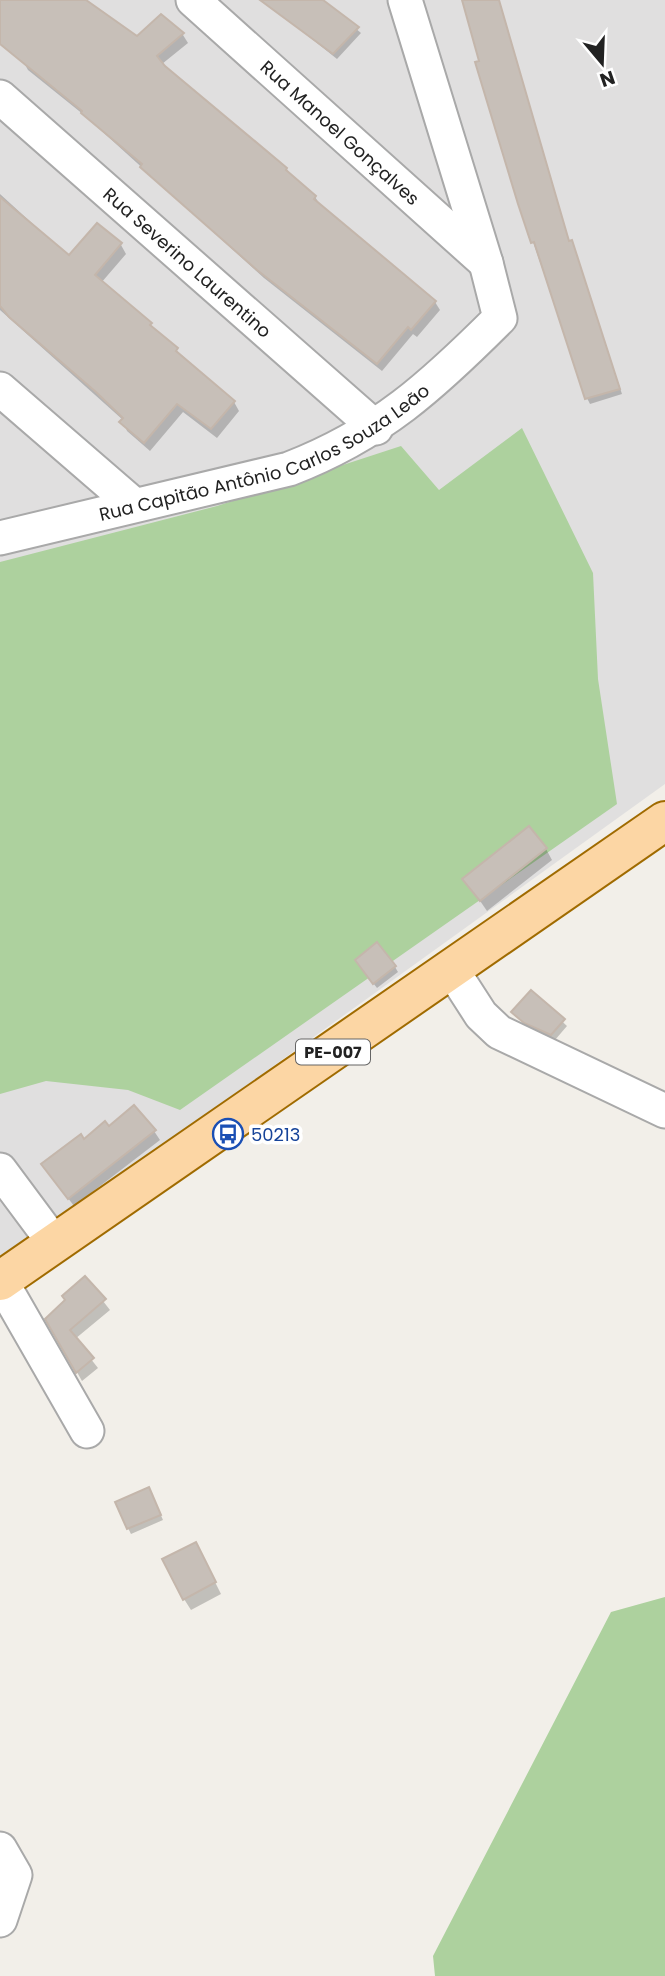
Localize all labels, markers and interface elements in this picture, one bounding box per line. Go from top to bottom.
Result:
north arrow [567,28,637,98]
street label: Rua Manoel Gonçalves [255,54,425,210]
text: N [596,64,619,94]
street label: Rua Severino Laurentino [98,181,277,343]
street label: Rua Capitão Antônio Carlos Souza Leão [96,378,434,526]
road number: PE-007 [296,1040,370,1064]
bus stop icon: 50213 [211,1117,245,1151]
place label: 50213 [251,1122,300,1147]

